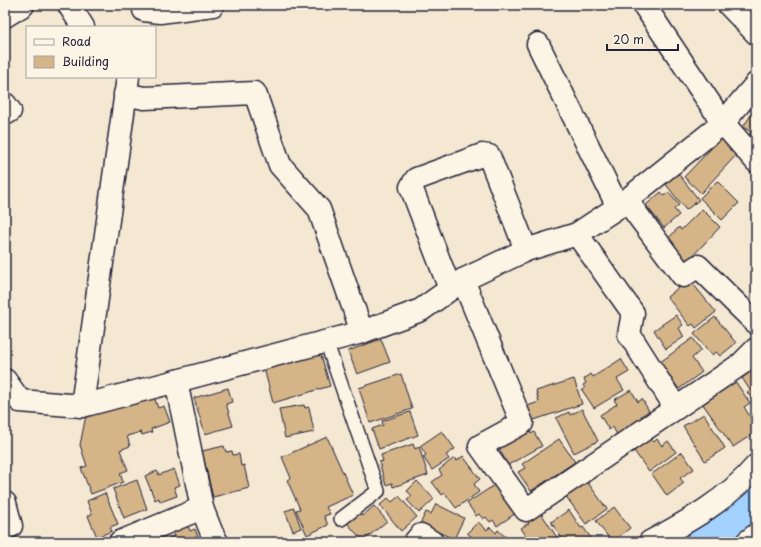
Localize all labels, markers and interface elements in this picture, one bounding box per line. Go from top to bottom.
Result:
legend [26,26,156,78]
scale bar [607,26,678,52]
text: 20 m [613,30,644,48]
text: Road [62,32,91,50]
text: Building [62,52,109,70]

